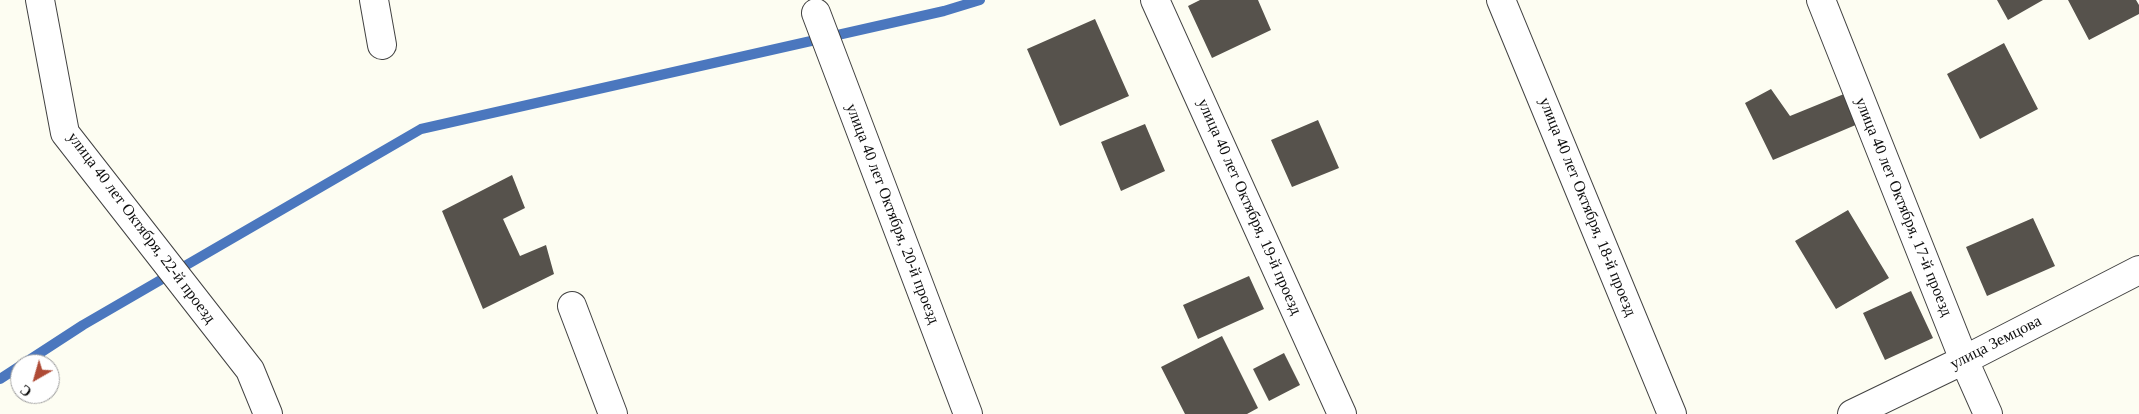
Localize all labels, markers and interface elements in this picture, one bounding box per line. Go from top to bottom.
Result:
street label: улица 40 лет Октября, 18-й проезд [1534,95,1640,319]
street label: улица 40 лет Октября, 17-й проезд [1850,95,1956,319]
street label: улица 40 лет Октября, 19-й проезд [1193,96,1305,318]
street label: улица 40 лет Октября, 20-й проезд [841,101,943,327]
street label: улица 40 лет Октября, 22-й проезд [63,129,219,327]
street label: улица Земцова [1947,312,2045,374]
north arrow [10,354,60,404]
text: С [17,381,35,399]

